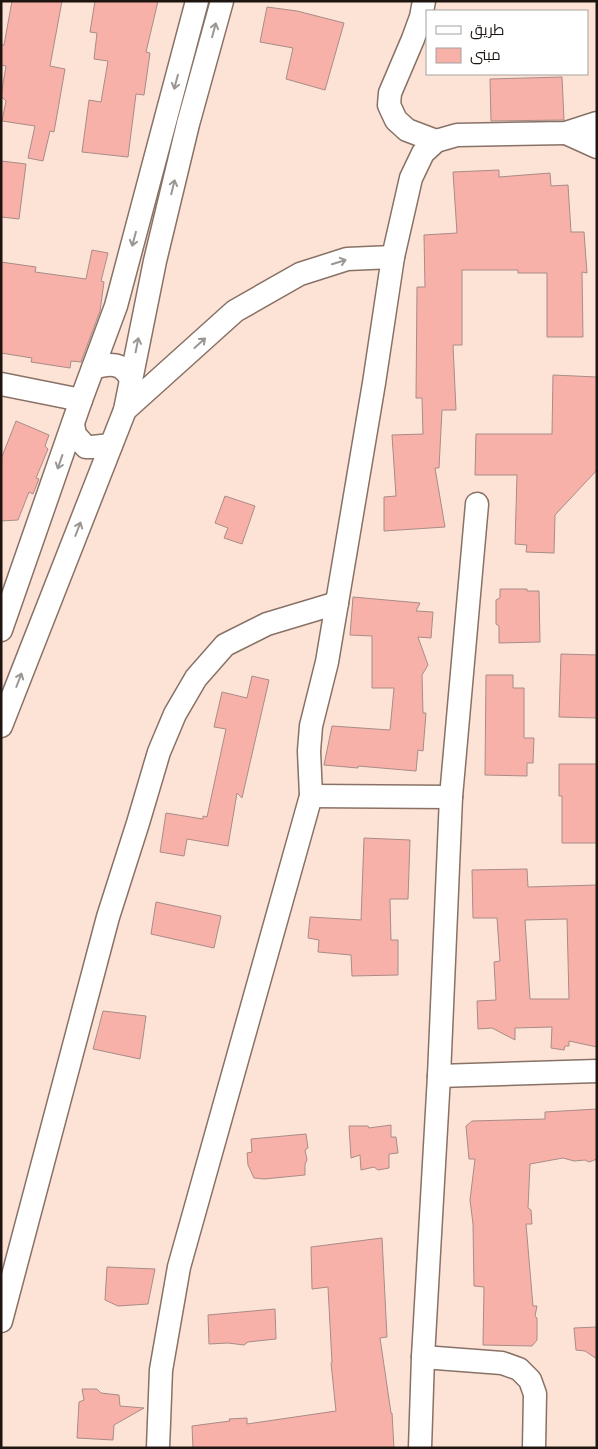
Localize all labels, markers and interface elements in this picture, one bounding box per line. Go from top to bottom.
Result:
legend [426,10,588,75]
text: طريق [470,20,504,40]
one-way arrow [210,22,220,38]
text: مبنى [470,45,501,65]
one-way arrow [171,74,180,90]
one-way arrow [169,179,178,195]
one-way arrow [128,231,138,247]
one-way arrow [330,256,346,266]
one-way arrow [194,337,207,349]
one-way arrow [133,338,143,354]
one-way arrow [54,454,64,470]
one-way arrow [74,522,83,537]
one-way arrow [15,673,24,688]

